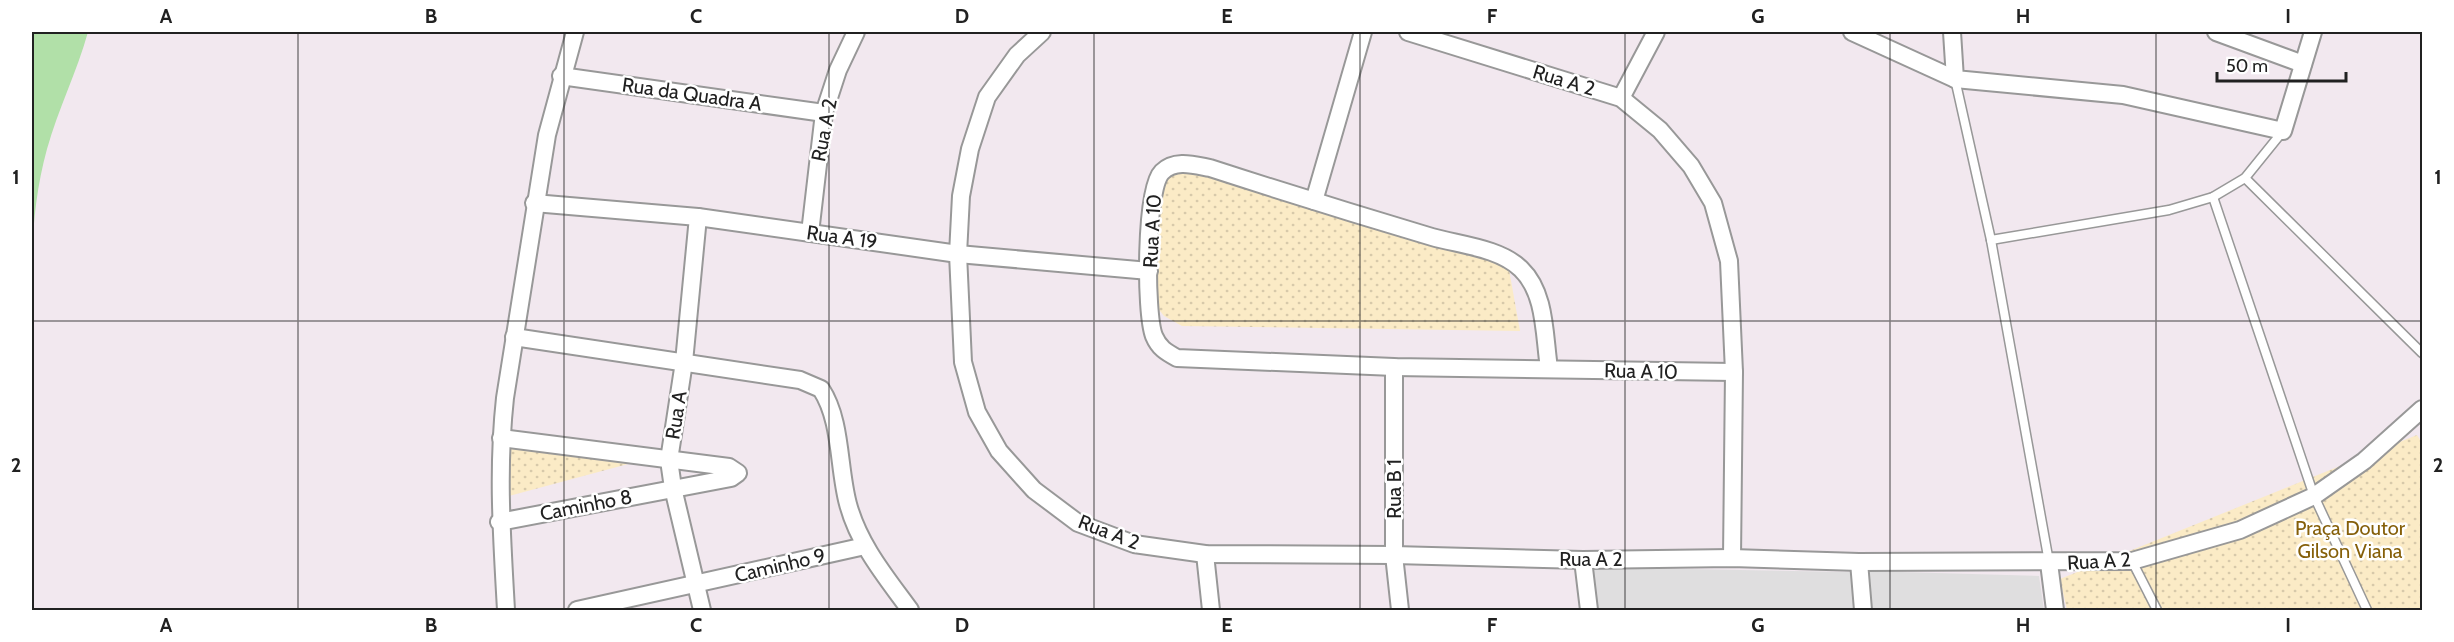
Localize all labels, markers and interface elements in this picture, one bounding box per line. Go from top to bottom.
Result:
text: A [160,4,173,28]
text: B [425,4,437,28]
text: C [690,4,702,28]
text: D [955,4,969,28]
text: E [1221,4,1233,28]
text: F [1487,4,1498,28]
text: G [1751,4,1765,28]
text: H [2016,4,2030,28]
text: I [2285,4,2291,28]
scale bar [2217,45,2346,83]
text: 50 m [2226,55,2268,77]
street label: Rua A 2 [1530,59,1598,101]
street label: Rua da Quadra A [621,72,764,116]
street label: Rua A 2 [806,96,842,164]
text: 1 [12,165,20,189]
text: 1 [2434,165,2442,189]
street label: Rua A 10 [1138,194,1166,268]
street label: Rua A 19 [805,220,879,254]
street label: Rua A 10 [1604,358,1678,384]
street label: Rua A [660,388,692,441]
text: 2 [11,453,21,477]
text: 2 [2433,453,2443,477]
street label: Rua B 1 [1382,459,1406,519]
street label: Caminho 8 [538,484,634,526]
street label: Rua A 2 [1075,509,1143,555]
park label: Praça Doutor Gilson Viana [2295,516,2406,563]
street label: Caminho 9 [732,543,828,587]
street label: Rua A 2 [1559,547,1623,571]
street label: Rua A 2 [2067,547,2131,575]
text: A [160,613,173,637]
text: B [425,613,437,637]
text: C [690,613,702,637]
text: D [955,613,969,637]
text: E [1221,613,1233,637]
text: F [1487,613,1498,637]
text: G [1751,613,1765,637]
text: H [2016,613,2030,637]
text: I [2285,613,2291,637]

